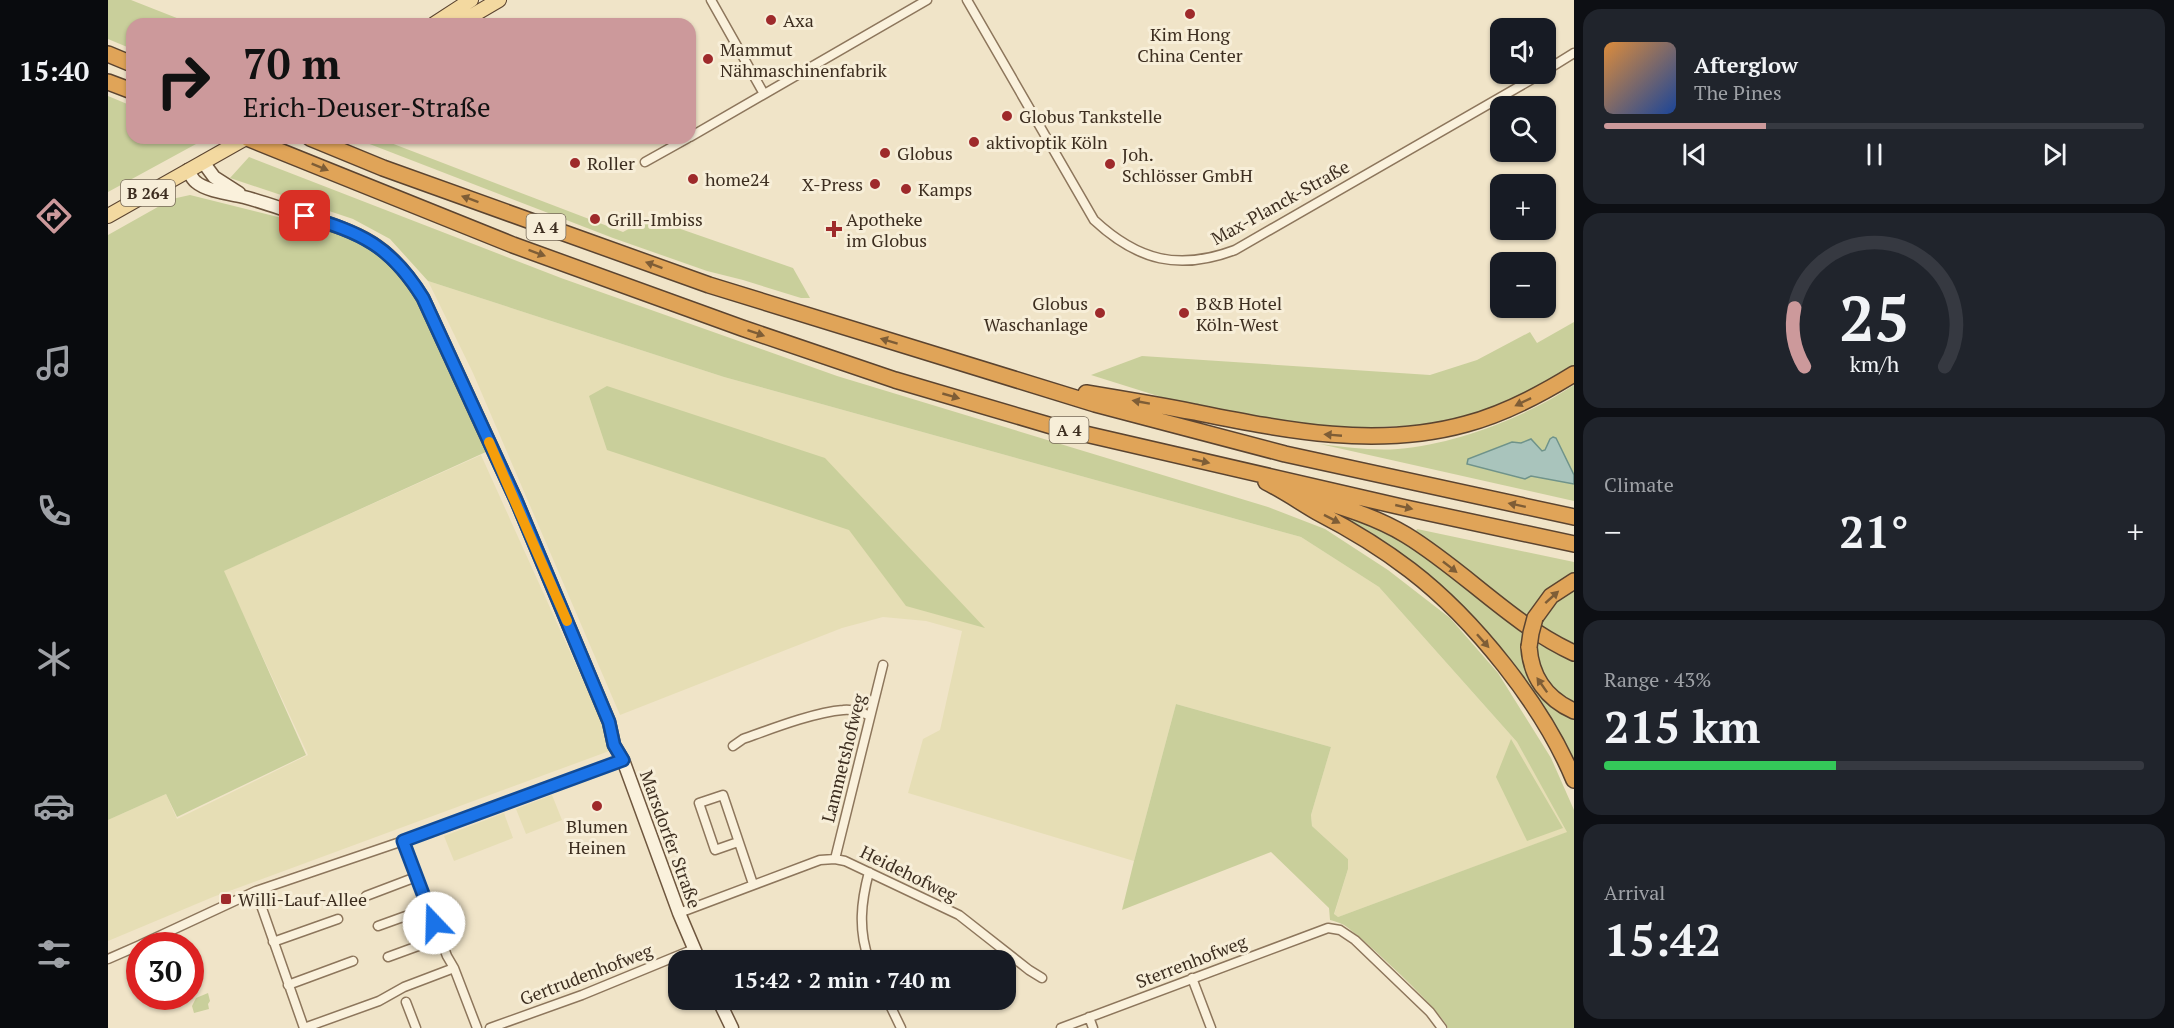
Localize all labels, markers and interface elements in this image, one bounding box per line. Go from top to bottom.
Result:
marker: Kim Hong China Center [1183,7,1197,21]
place label: Axa [783,8,814,32]
marker: Axa [764,13,778,27]
map controls [1490,18,1556,318]
button: sound [1490,18,1556,84]
place label: Kim Hong China Center [1137,22,1243,67]
text: 70 m [243,35,341,91]
place label: Mammut Nähmaschinenfabrik [720,37,887,82]
icon: right [144,42,222,120]
text: Afterglow [1694,50,1798,79]
marker: Mammut Nähmaschinenfabrik [701,52,715,66]
text: 15:40 [19,53,89,89]
text: The Pines [1694,79,1782,106]
text: Erich-Deuser-Straße [243,89,491,125]
button: search [1490,96,1556,162]
place label: Globus Tankstelle [1019,104,1162,128]
marker: Globus Tankstelle [1000,109,1014,123]
place label: aktivoptik Köln [986,130,1108,154]
marker: aktivoptik Köln [967,135,981,149]
icon: previous [1678,138,1711,171]
icon: pause [1858,138,1891,171]
icon: next [2038,138,2071,171]
place label: Globus [897,141,953,165]
place label: Joh. Schlösser GmbH [1122,142,1253,187]
marker: Globus [878,146,892,160]
place label: Roller [587,151,635,175]
street label: Max-Planck-Straße [1207,154,1353,250]
marker: Roller [568,156,582,170]
marker: Joh. Schlösser GmbH [1103,157,1117,171]
one-way arrow [311,163,329,172]
place label: home24 [705,167,770,191]
marker: home24 [686,172,700,186]
place label: X-Press [802,172,863,196]
button: + [1490,174,1556,240]
marker: X-Press [868,177,882,191]
place label: Kamps [918,177,972,201]
road number: B 264 [121,180,175,206]
marker: Kamps [899,182,913,196]
pin [279,190,330,241]
one-way arrow [461,194,479,204]
icon: directions [33,195,75,237]
icon: arrive [288,199,321,232]
place label: Grill-Imbiss [607,207,703,231]
place label: Apotheke im Globus [846,207,927,252]
marker: Grill-Imbiss [588,212,602,226]
road number: A 4 [526,214,566,240]
marker: Apotheke im Globus [827,222,841,236]
one-way arrow [528,249,546,259]
button: − [1490,252,1556,318]
one-way arrow [645,260,663,270]
text: 25 [1839,276,1909,359]
place label: Globus Waschanlage [984,291,1088,336]
place label: B&B Hotel Köln-West [1196,291,1282,336]
marker: Globus Waschanlage [1093,306,1107,320]
marker: B&B Hotel Köln-West [1177,306,1191,320]
one-way arrow [747,328,765,338]
one-way arrow [880,336,898,345]
icon: music [33,342,75,384]
text: km/h [1849,351,1899,379]
one-way arrow [942,392,960,401]
one-way arrow [1131,397,1150,406]
one-way arrow [1514,398,1531,407]
road number: A 4 [1050,417,1088,443]
one-way arrow [1323,430,1342,440]
one-way arrow [1192,456,1210,466]
text: Climate [1604,471,1674,498]
icon: phone [33,490,75,532]
one-way arrow [1507,500,1526,509]
text: 21° [1839,501,1909,561]
one-way arrow [1395,503,1413,513]
text: − [1604,510,1622,553]
text: + [2126,510,2144,553]
one-way arrow [1324,515,1341,524]
one-way arrow [1442,560,1458,573]
one-way arrow [1544,591,1559,604]
one-way arrow [1476,633,1489,648]
icon: climate [33,638,75,680]
text: Range · 43% [1604,666,1711,693]
one-way arrow [1536,678,1548,694]
street label: Lammetshofweg [815,691,871,825]
text: 215 km [1604,696,1760,756]
street label: Marsdorfer Straße [635,767,707,911]
icon: car [33,785,75,827]
marker: Blumen Heinen [590,799,604,813]
place label: Blumen Heinen [566,814,628,859]
street label: Heidehofweg [857,839,962,907]
text: Arrival [1604,879,1665,906]
place label: Willi-Lauf-Allee [238,887,367,911]
position arrow [402,891,466,955]
marker: Willi-Lauf-Allee [219,892,233,906]
text: 15:42 [1604,909,1721,969]
street label: Sterrenhofweg [1132,929,1250,993]
speed limit sign: 30 [126,932,204,1010]
icon: filters [33,933,75,975]
street label: Gertrudenhofweg [516,938,656,1010]
text: 15:42 · 2 min · 740 m [733,965,951,994]

